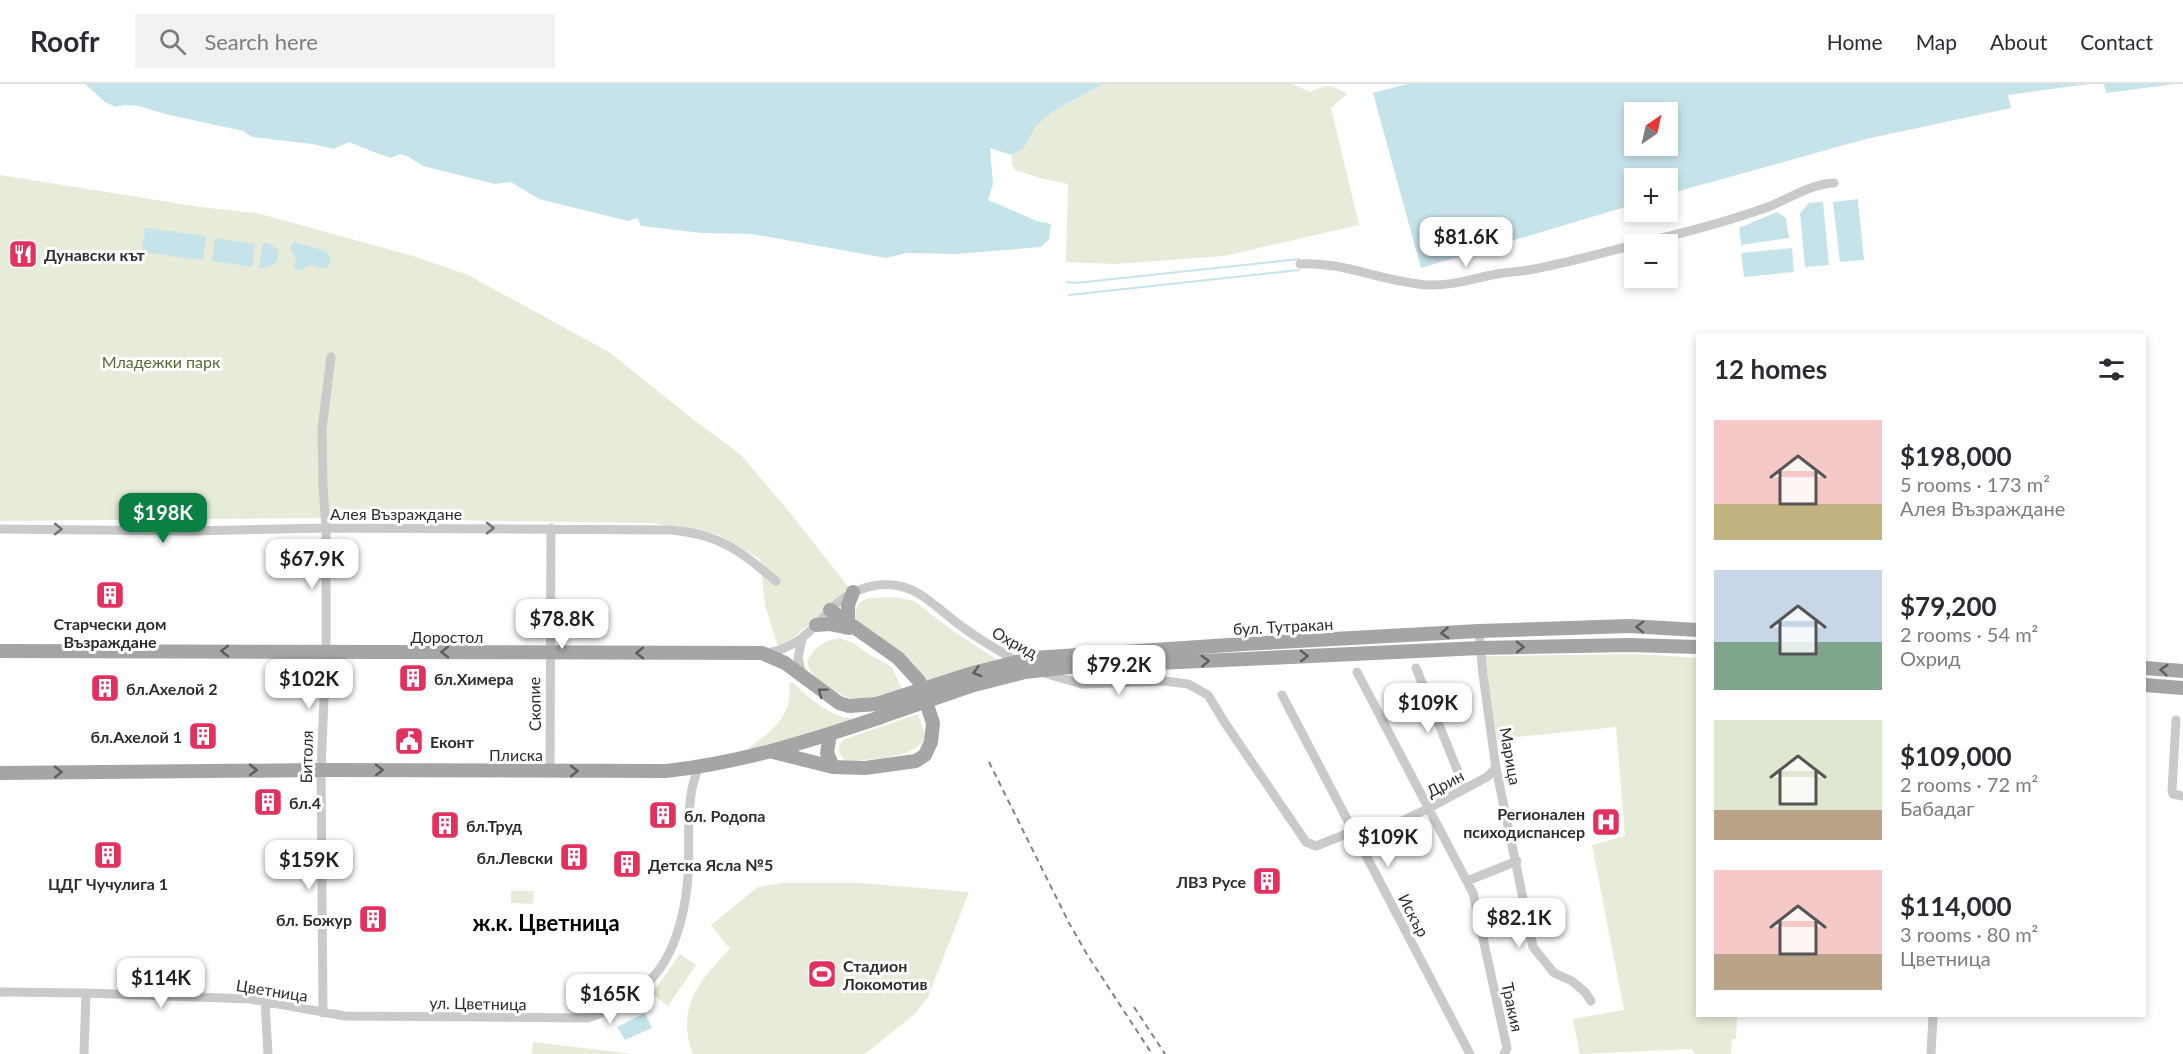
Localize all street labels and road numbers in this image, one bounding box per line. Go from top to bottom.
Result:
street label: Алея Възраждане [330,504,462,523]
street label: бул. Тутракан [1232,614,1334,638]
street label: Охрид [989,622,1041,662]
street label: Доростол [411,627,483,646]
street label: Скопие [524,677,544,731]
street label: Марица [1497,726,1525,786]
street label: Битоля [296,730,316,784]
street label: Плиска [489,745,543,764]
street label: Дрин [1423,765,1467,801]
street label: Искър [1395,890,1433,940]
street label: Цветница [235,975,309,1005]
street label: Тракия [1499,981,1527,1033]
street label: ул. Цветница [429,993,527,1013]

